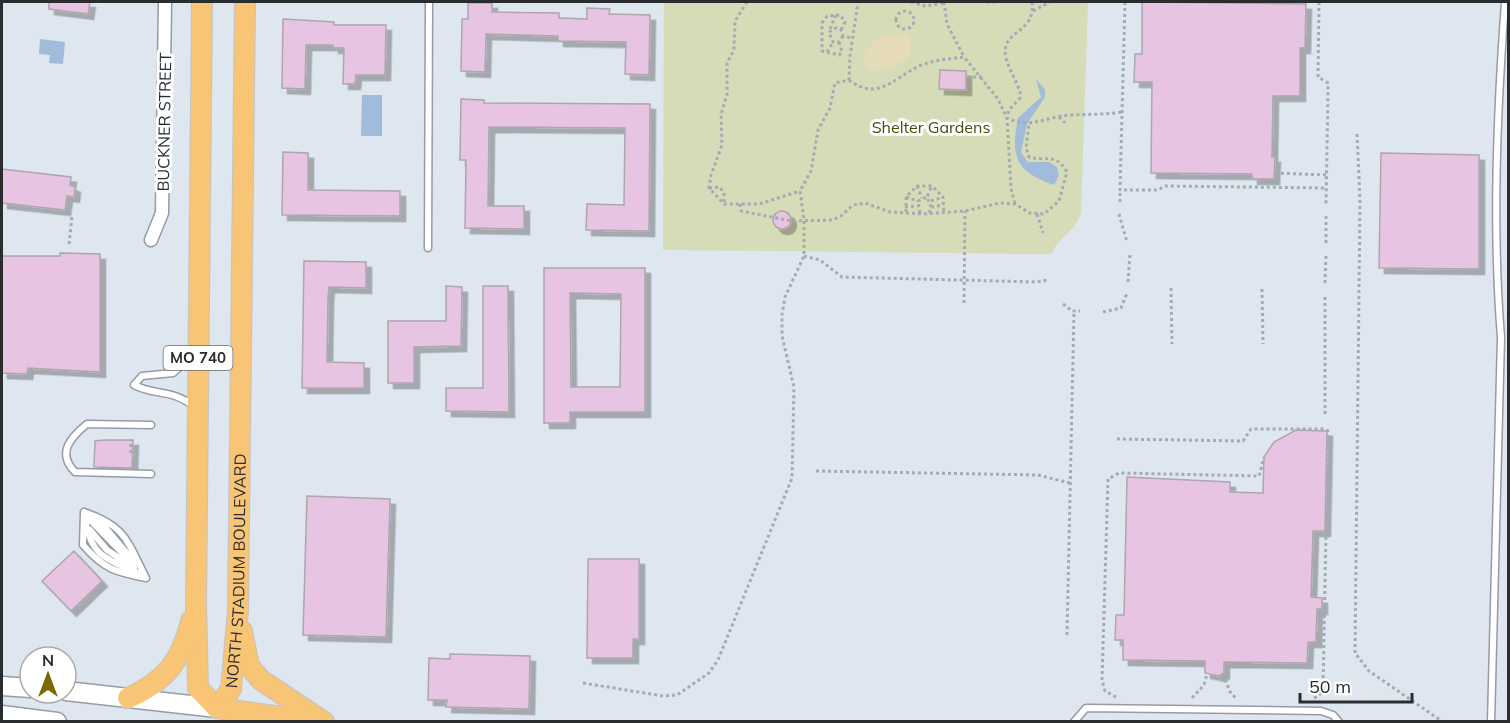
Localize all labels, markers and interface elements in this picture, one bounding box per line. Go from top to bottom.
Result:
street label: BUCKNER STREET [153,52,175,192]
park label: Shelter Gardens [872,117,990,137]
road number: MO 740 [164,346,232,370]
street label: NORTH STADIUM BOULEVARD [221,453,250,689]
north arrow [18,645,78,705]
text: N [42,650,54,670]
scale bar [1300,666,1412,704]
text: 50 m [1309,675,1351,698]

